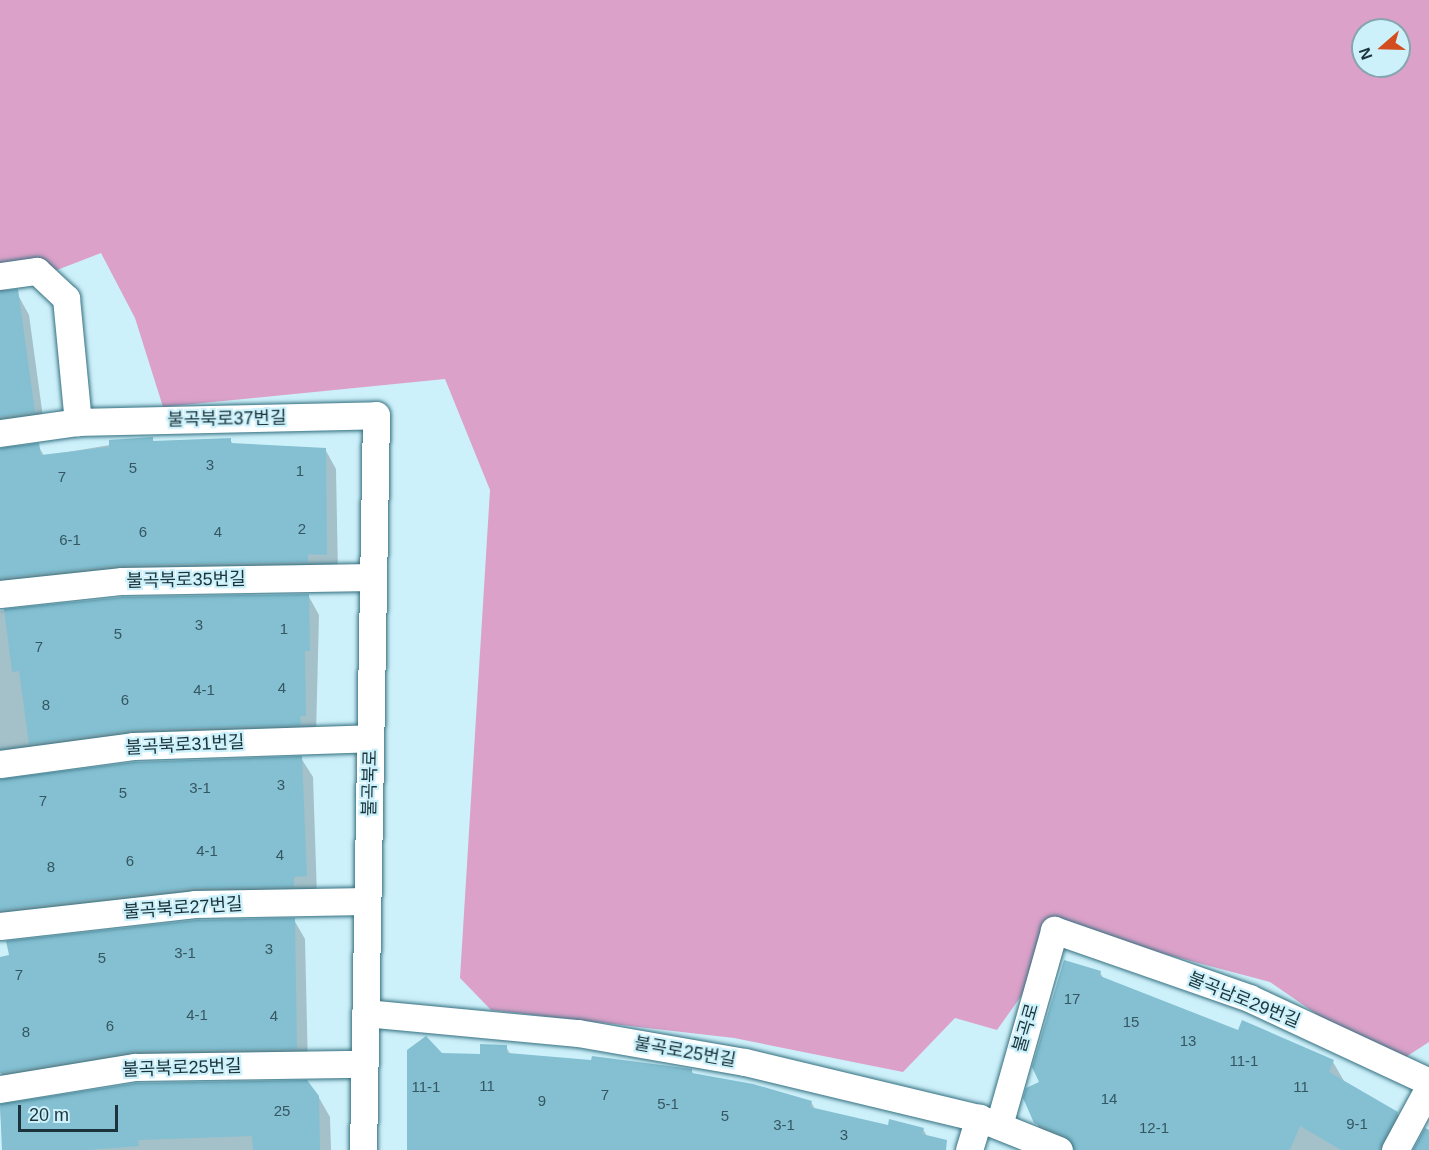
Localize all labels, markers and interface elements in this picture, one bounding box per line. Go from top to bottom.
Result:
north arrow [1351,18,1411,78]
text: N [1356,45,1375,62]
street label: 불곡북로37번길 [167,407,287,431]
house number: 3 [206,456,214,474]
house number: 5 [129,459,137,477]
house number: 1 [296,462,304,480]
house number: 7 [58,468,66,486]
house number: 2 [298,520,306,538]
house number: 6 [139,523,147,541]
house number: 4 [214,523,222,541]
house number: 6-1 [59,531,81,549]
street label: 불곡북로35번길 [126,568,246,592]
house number: 3 [195,616,203,634]
house number: 1 [280,620,288,638]
house number: 5 [114,625,122,643]
house number: 7 [35,638,43,656]
house number: 4 [278,679,286,697]
house number: 4-1 [193,681,215,699]
house number: 6 [121,691,129,709]
house number: 8 [42,696,50,714]
street label: 불곡북로31번길 [125,731,245,759]
street label: 불곡북로 [359,750,381,816]
house number: 3 [277,776,285,794]
house number: 3-1 [189,779,211,797]
house number: 5 [119,784,127,802]
house number: 7 [39,792,47,810]
house number: 4-1 [196,842,218,860]
house number: 4 [276,846,284,864]
house number: 6 [126,852,134,870]
house number: 8 [47,858,55,876]
street label: 불곡북로27번길 [123,893,243,923]
house number: 3 [265,940,273,958]
house number: 3-1 [174,944,196,962]
house number: 5 [98,949,106,967]
house number: 7 [15,966,23,984]
street label: 불곡남로29번길 [1185,968,1303,1032]
house number: 17 [1064,990,1080,1008]
street label: 불곡로 [1009,1001,1043,1055]
house number: 4-1 [186,1006,208,1024]
house number: 4 [270,1007,278,1025]
house number: 15 [1123,1013,1139,1031]
house number: 6 [106,1017,114,1035]
house number: 8 [22,1023,30,1041]
street label: 불곡로25번길 [632,1032,738,1072]
house number: 13 [1180,1032,1196,1050]
house number: 11-1 [1230,1052,1258,1070]
street label: 불곡북로25번길 [122,1055,242,1081]
house number: 11 [479,1077,495,1095]
house number: 11-1 [412,1078,440,1096]
house number: 11 [1293,1078,1309,1096]
house number: 7 [601,1086,609,1104]
house number: 14 [1101,1090,1117,1108]
house number: 9 [538,1092,546,1110]
scale bar [21,1093,122,1131]
house number: 5-1 [657,1095,679,1113]
house number: 25 [274,1102,290,1120]
text: 20 m [29,1105,69,1125]
house number: 5 [721,1107,729,1125]
house number: 9-1 [1346,1115,1368,1133]
house number: 3-1 [773,1116,795,1134]
house number: 12-1 [1139,1119,1169,1137]
house number: 3 [840,1126,848,1144]

